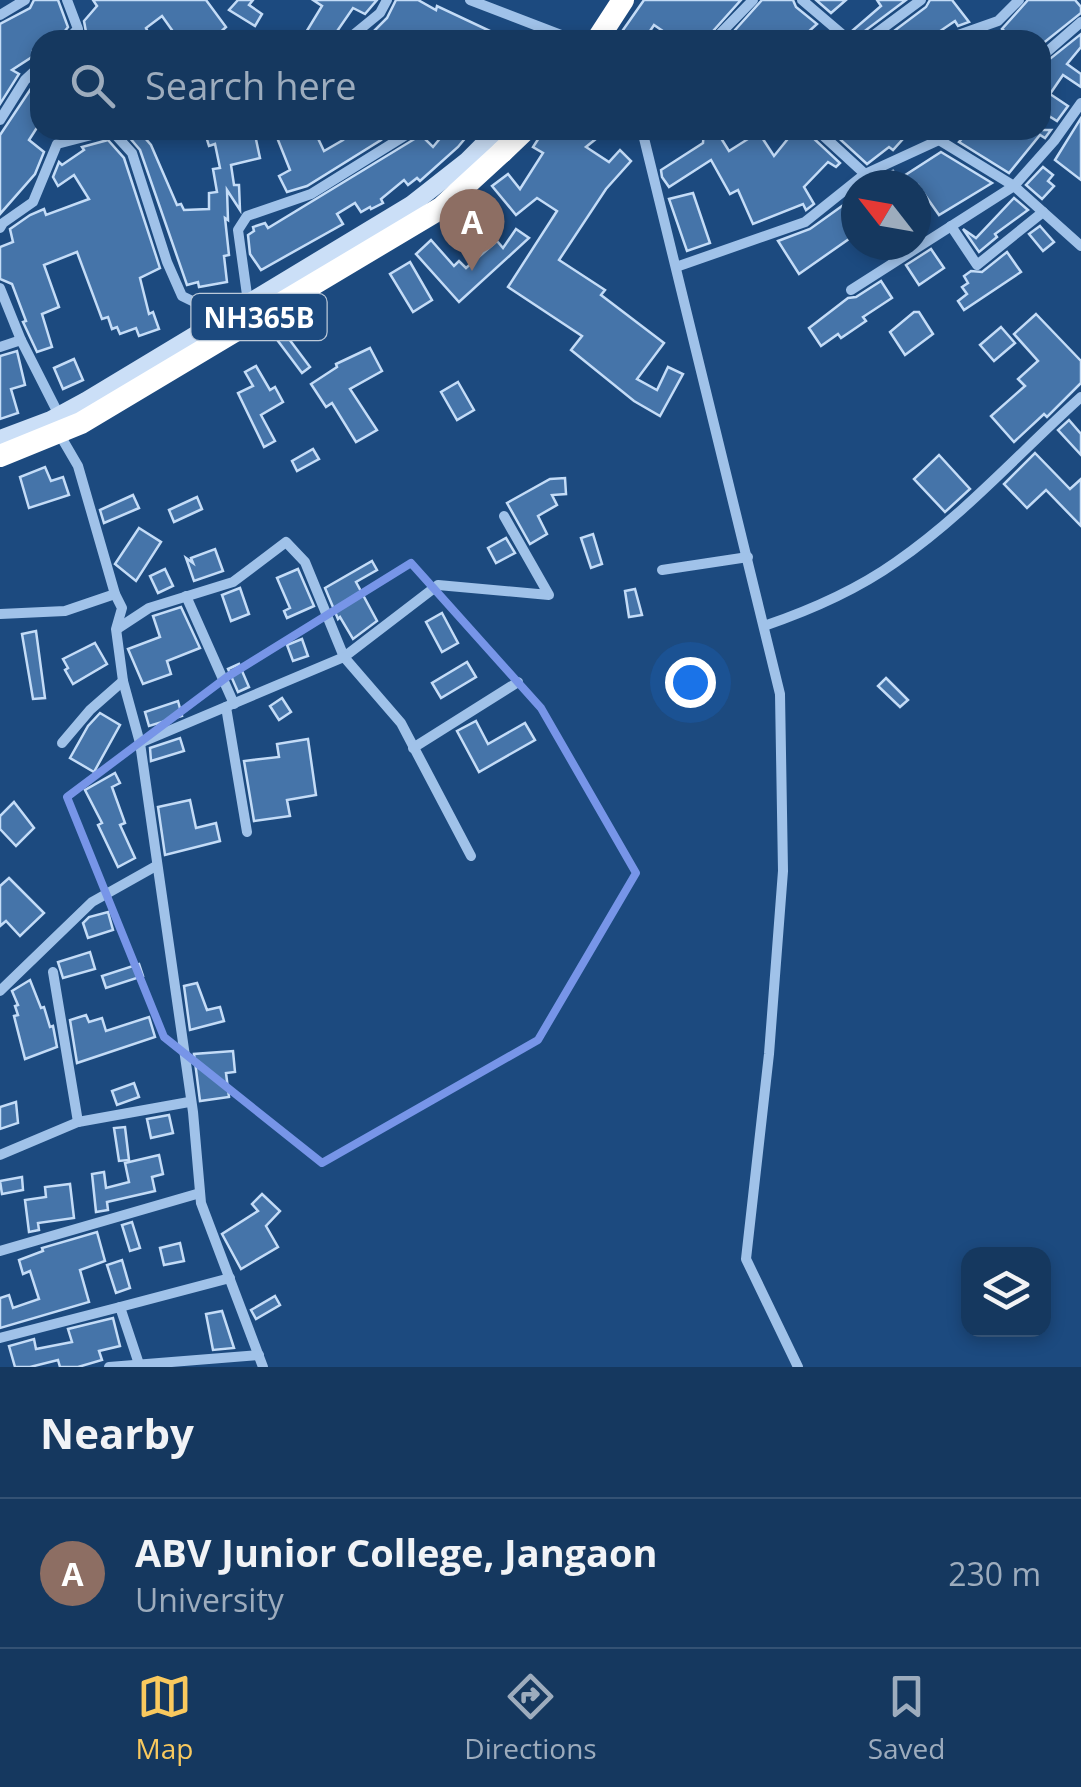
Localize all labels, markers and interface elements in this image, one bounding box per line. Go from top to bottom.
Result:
search box [30,30,1051,140]
icon: search [65,58,120,113]
text: Search here [145,59,357,111]
north arrow [841,170,931,260]
pin: A [440,188,504,271]
road number: NH365B [192,294,326,340]
your location [665,657,716,708]
map controls [961,1247,1051,1337]
button: layers [961,1247,1051,1337]
text: Nearby [40,1404,194,1461]
text: ABV Junior College, Jangaon [135,1526,658,1578]
text: A [61,1552,84,1595]
text: 230 m [948,1552,1041,1595]
text: University [135,1578,284,1621]
tab: Map [135,1669,193,1767]
tab: Directions [464,1669,597,1767]
tab: Saved [868,1669,945,1767]

